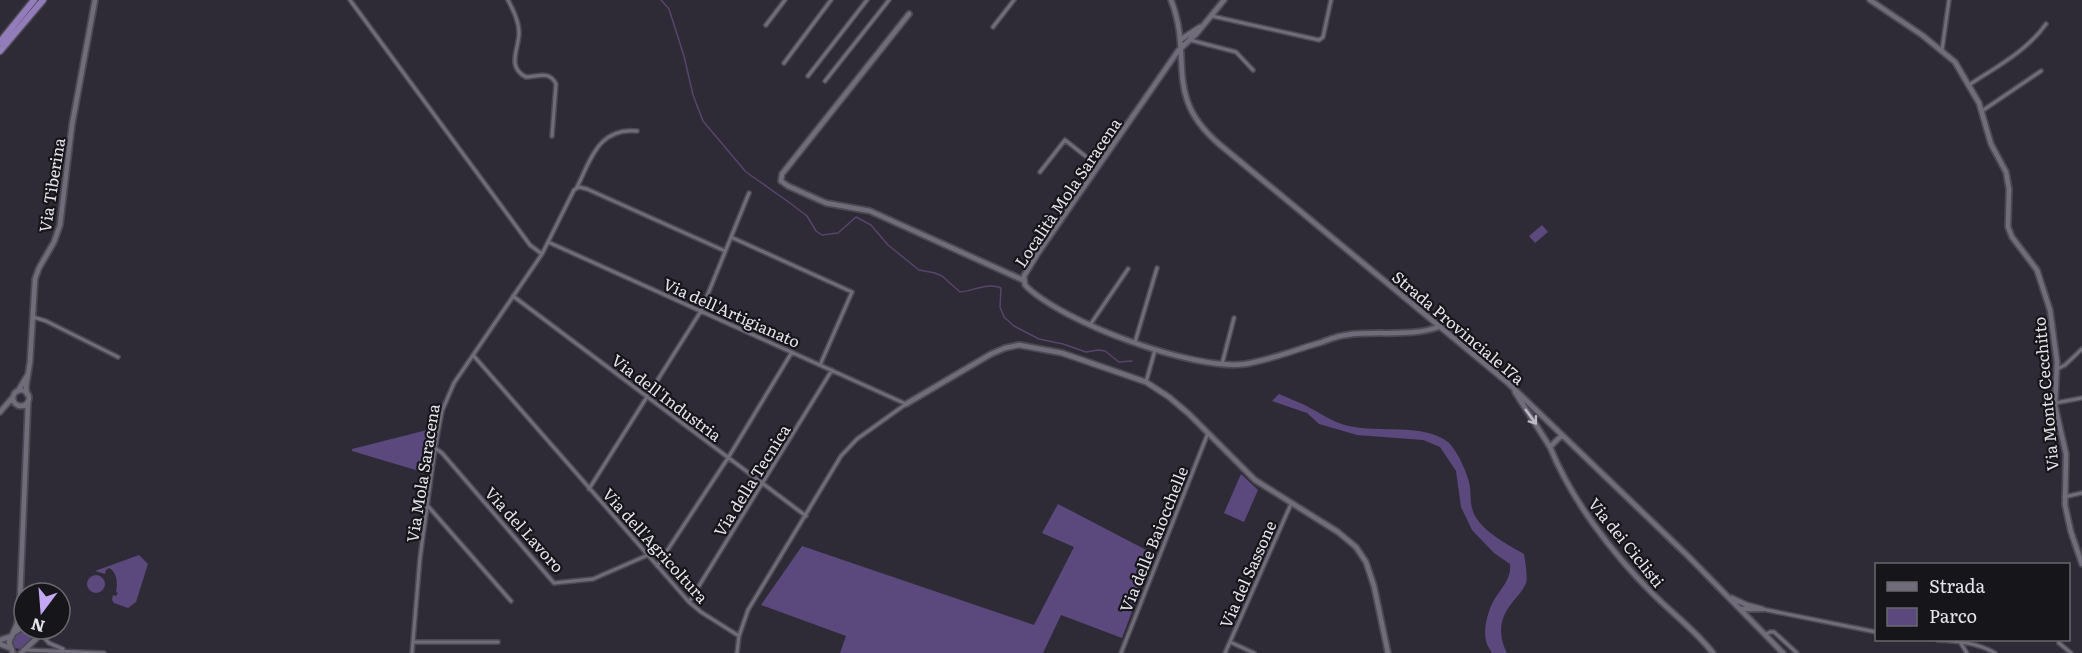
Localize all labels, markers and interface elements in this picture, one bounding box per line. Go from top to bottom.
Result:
street label: Località Mola Saracena [1008,112,1126,272]
street label: Via Tiberina [32,136,70,234]
street label: Strada Provinciale 17a [1388,264,1531,390]
street label: Via dell'Artigianato [660,271,804,353]
street label: Via Monte Cecchitto [2026,316,2064,472]
street label: Via dell'Industria [607,348,727,447]
street label: Via Mola Saracena [399,402,445,544]
one-way arrow [1525,409,1537,425]
street label: Via della Tecnica [707,419,795,541]
street label: Via delle Baiocchelle [1113,462,1193,616]
street label: Via del Lavoro [480,481,570,577]
street label: Via dell'Agricoltura [598,482,715,608]
street label: Via dei Ciclisti [1583,492,1671,592]
street label: Via del Sassone [1213,516,1281,632]
legend [1875,563,2070,641]
text: Strada [1929,572,1986,599]
north arrow [12,581,72,641]
text: Parco [1929,602,1977,629]
text: N [28,613,47,640]

